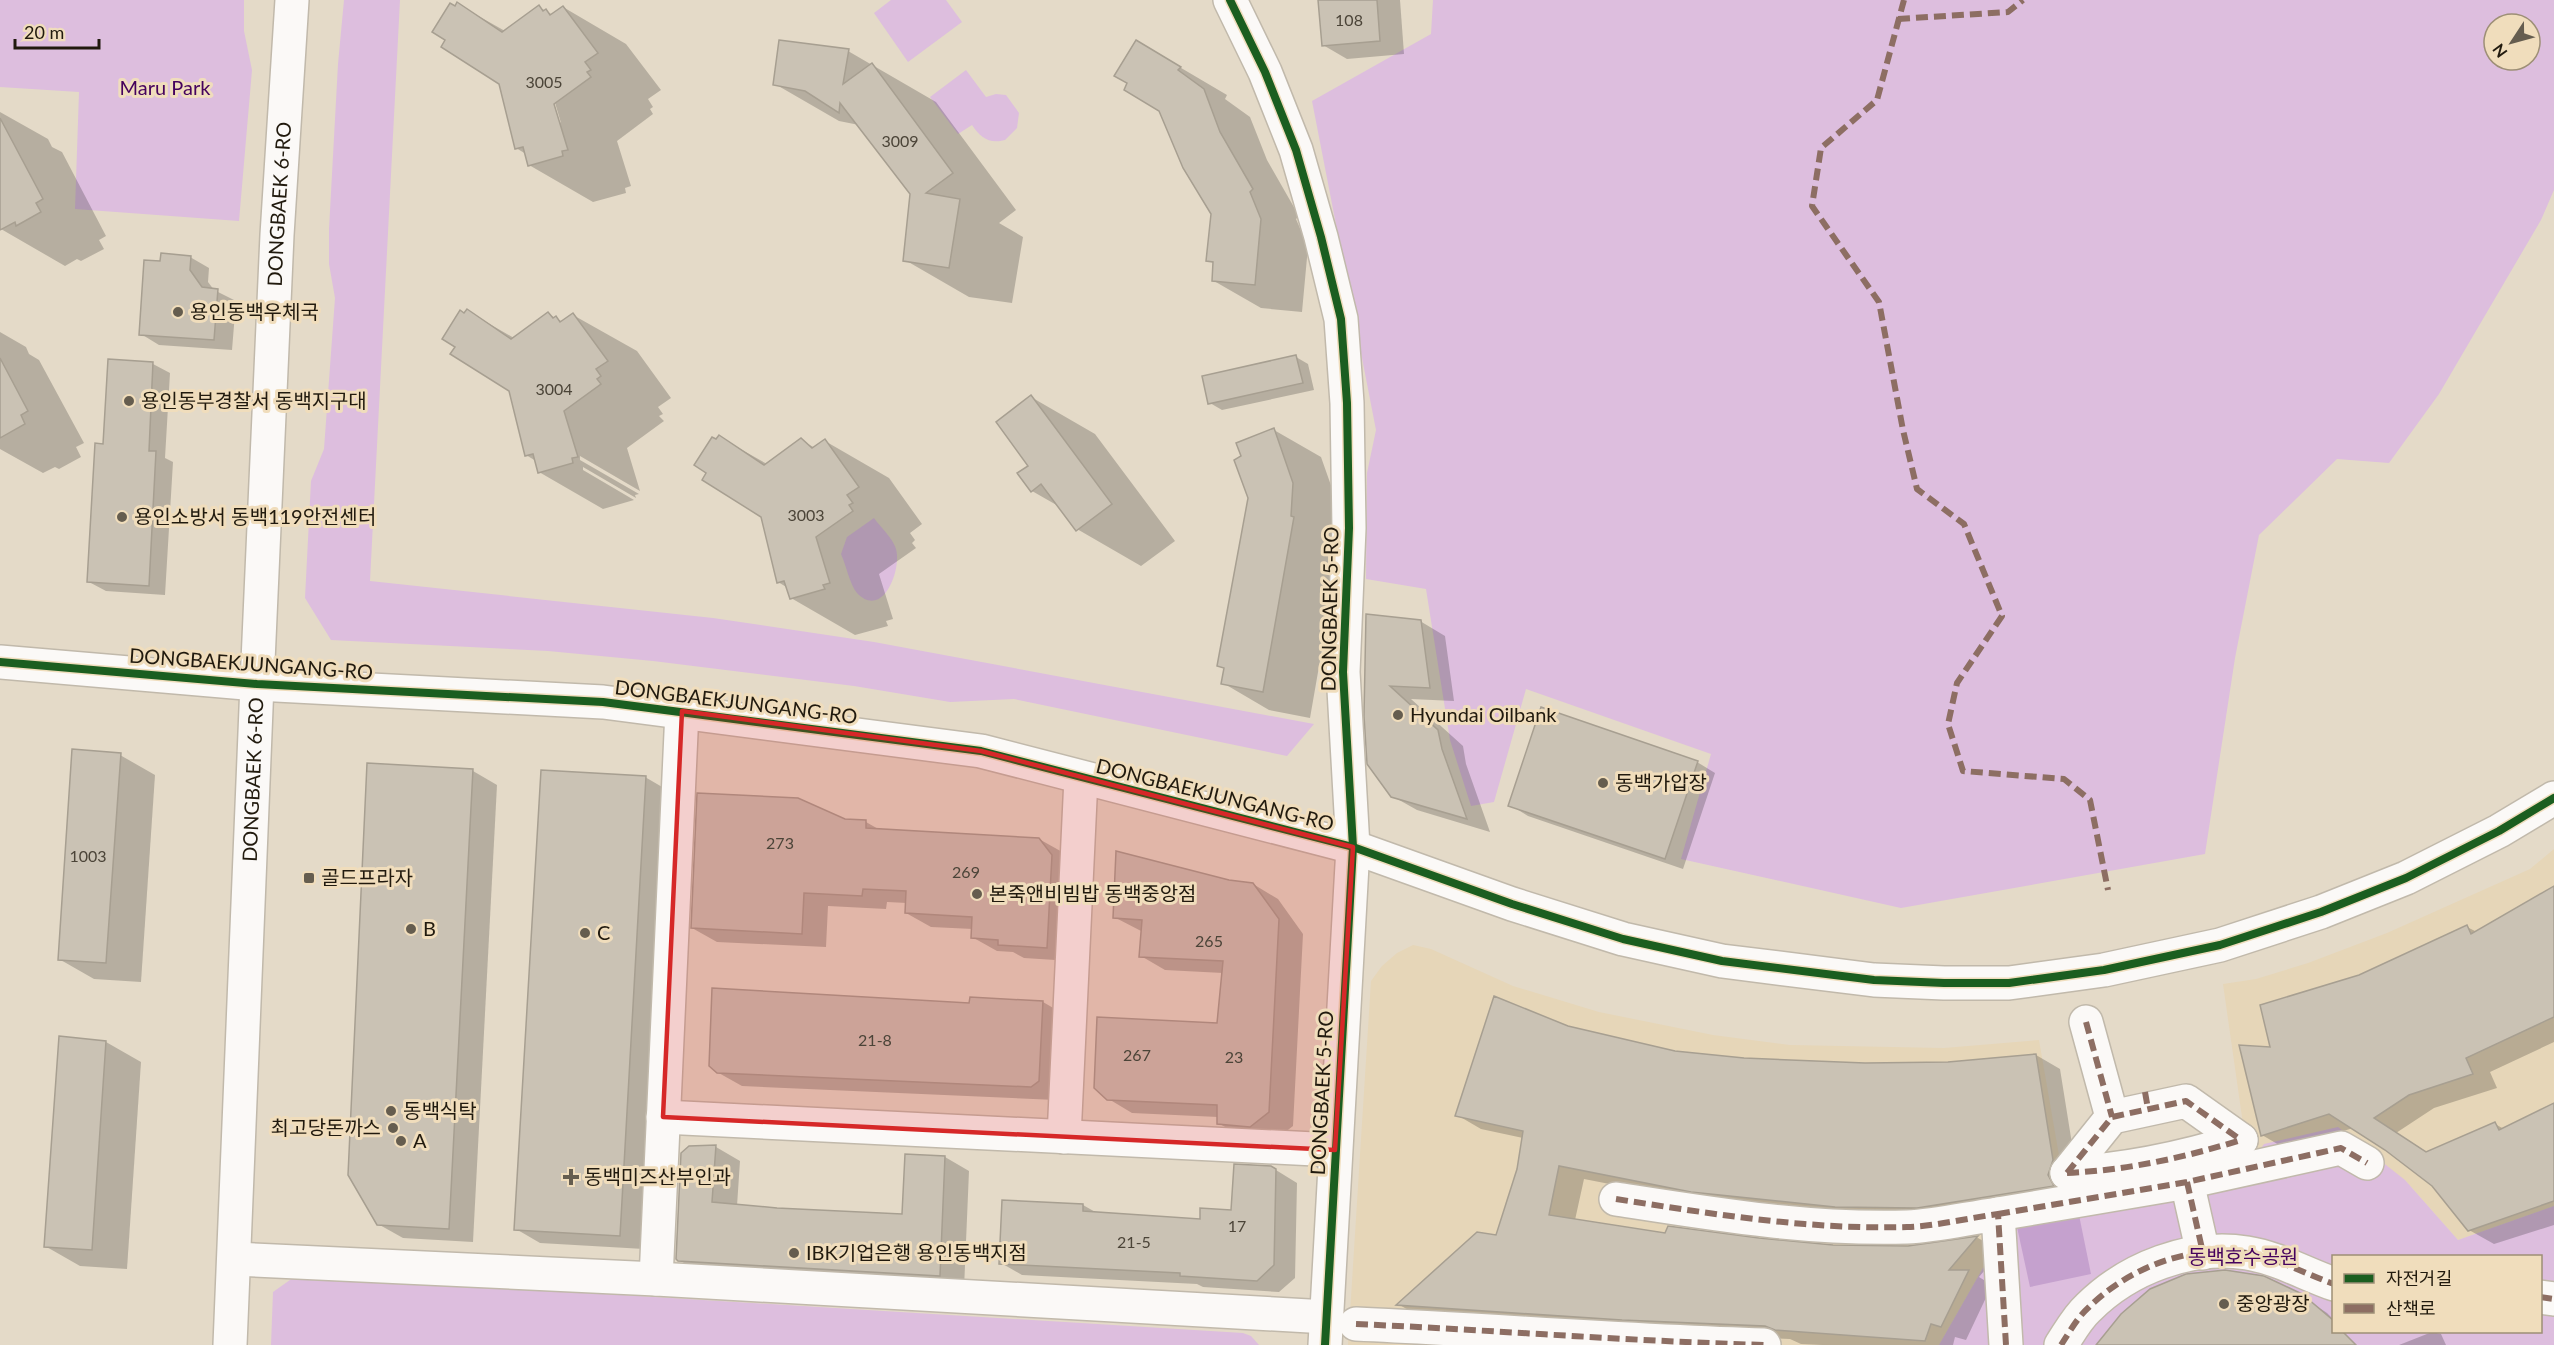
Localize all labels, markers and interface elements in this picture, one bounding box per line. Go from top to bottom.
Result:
house number: 108 [1335,10,1363,29]
scale bar [15,12,99,50]
north arrow [2482,12,2542,72]
text: 20 m [24,21,64,43]
text: N [2488,41,2511,62]
house number: 3005 [525,72,563,91]
park label: Maru Park [120,75,211,99]
street label: DONGBAEK 6-RO [262,121,295,287]
house number: 3009 [881,131,919,150]
place label: 용인동백우체국 [190,299,319,323]
marker: 용인동백우체국 [171,305,185,319]
house number: 3004 [535,379,573,398]
place label: 용인동부경찰서 동백지구대 [141,388,367,412]
marker: 용인동부경찰서 동백지구대 [122,394,136,408]
place label: 용인소방서 동백119안전센터 [134,504,376,528]
house number: 3003 [787,505,825,524]
marker: 용인소방서 동백119안전센터 [115,510,129,524]
street label: DONGBAEK 5-RO [1316,526,1342,692]
street label: DONGBAEKJUNGANG-RO [128,643,374,683]
street label: DONGBAEKJUNGANG-RO [613,674,859,728]
street label: DONGBAEK 6-RO [237,697,267,862]
place label: Hyundai Oilbank [1410,702,1557,726]
marker: Hyundai Oilbank [1391,708,1405,722]
street label: DONGBAEKJUNGANG-RO [1094,753,1337,835]
place label: 동백가압장 [1615,770,1707,794]
marker: 동백가압장 [1596,776,1610,790]
house number: 273 [766,833,794,852]
house number: 1003 [69,846,107,865]
house number: 269 [952,862,980,881]
place label: 골드프라자 [321,865,413,889]
marker: 골드프라자 [302,871,316,885]
place label: 본죽앤비빔밥 동백중앙점 [989,881,1197,905]
marker: 본죽앤비빔밥 동백중앙점 [970,887,984,901]
place label: B [423,916,436,940]
place label: C [597,920,610,944]
marker: B [404,922,418,936]
marker: C [578,926,592,940]
house number: 265 [1195,931,1223,950]
street label: DONGBAEK 5-RO [1305,1010,1337,1176]
house number: 21-8 [858,1030,892,1049]
house number: 267 [1123,1045,1151,1064]
house number: 23 [1225,1047,1243,1066]
place label: 동백식탁 [403,1098,477,1122]
marker: 동백식탁 [384,1104,398,1118]
place label: 최고당돈까스 [271,1115,381,1139]
marker: 최고당돈까스 [386,1121,400,1135]
place label: A [413,1128,427,1152]
marker: A [394,1134,408,1148]
place label: 동백미즈산부인과 [584,1164,731,1188]
marker: 동백미즈산부인과 [562,1168,580,1186]
house number: 17 [1228,1216,1246,1235]
house number: 21-5 [1117,1232,1151,1251]
place label: IBK기업은행 용인동백지점 [806,1240,1027,1264]
park label: 동백호수공원 [2188,1244,2298,1268]
marker: IBK기업은행 용인동백지점 [787,1246,801,1260]
legend [2332,1255,2542,1333]
text: 자전거길 [2386,1267,2452,1289]
place label: 중앙광장 [2236,1291,2310,1315]
marker: 중앙광장 [2217,1297,2231,1311]
text: 산책로 [2386,1297,2436,1319]

